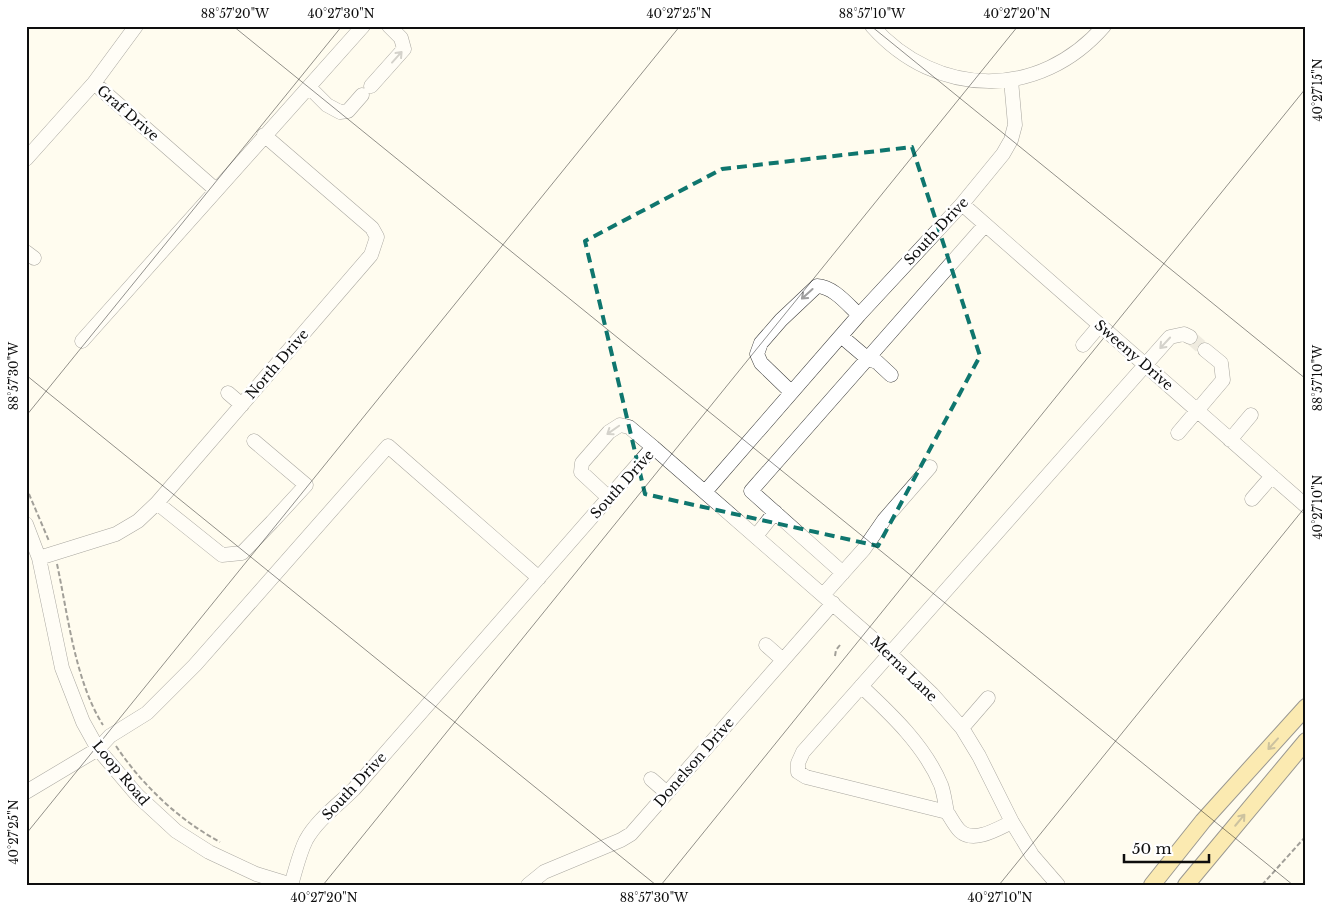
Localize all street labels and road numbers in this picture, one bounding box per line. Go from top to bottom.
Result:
street label: Graf Drive [93,81,163,145]
street label: South Drive [900,193,972,269]
street label: Sweeny Drive [1091,316,1177,394]
street label: North Drive [242,325,312,403]
street label: South Drive [586,446,658,522]
street label: Merna Lane [867,632,941,706]
street label: Donelson Drive [650,713,738,811]
street label: Loop Road [89,737,154,810]
street label: South Drive [318,748,390,824]

